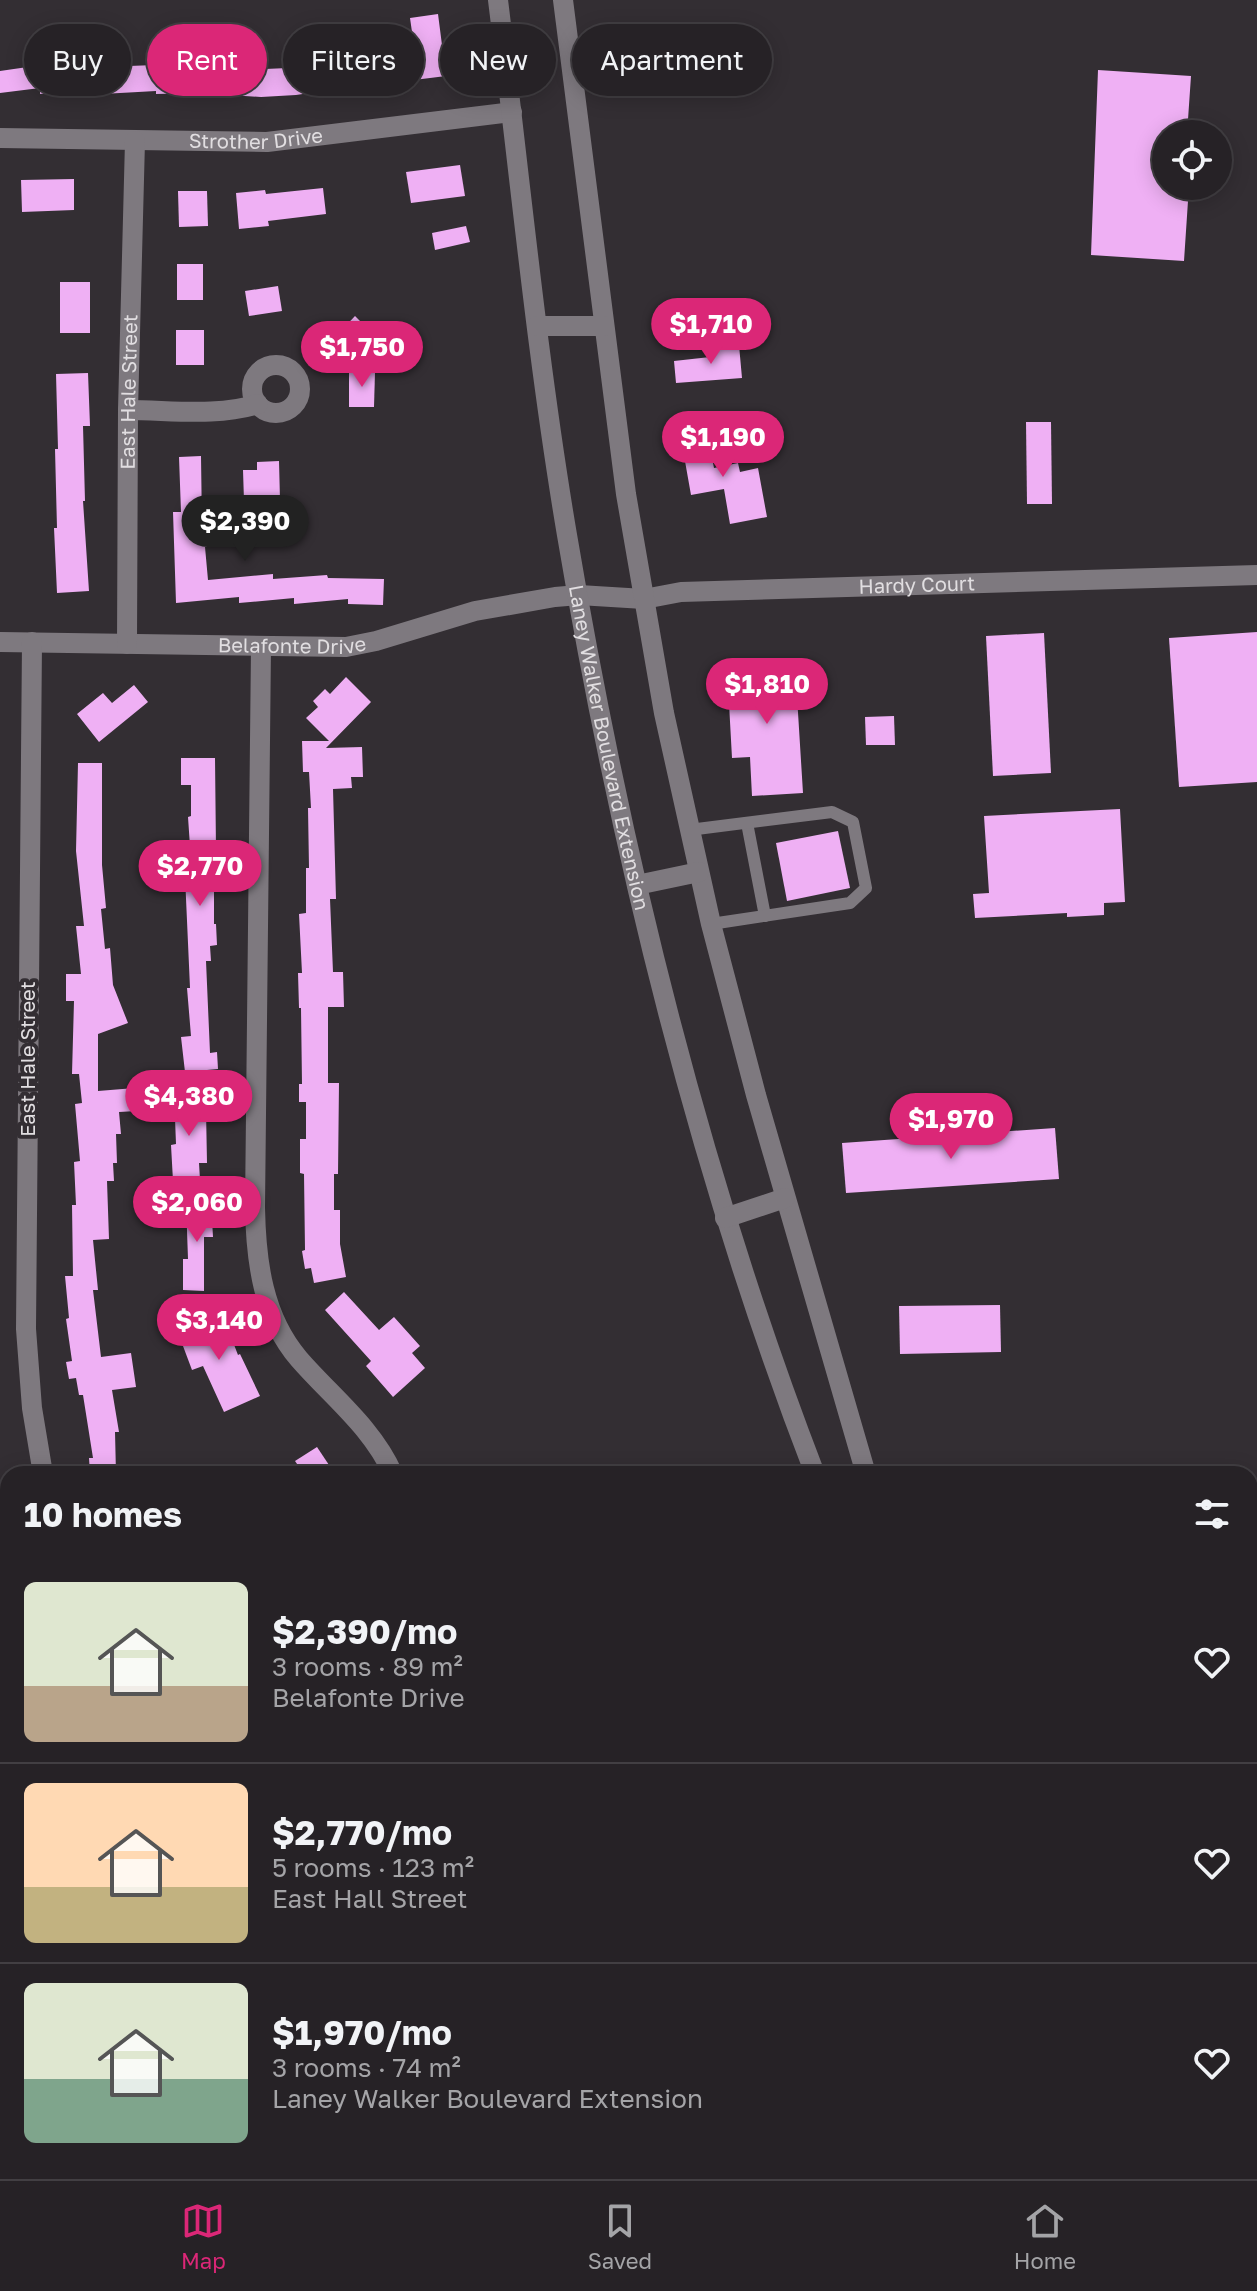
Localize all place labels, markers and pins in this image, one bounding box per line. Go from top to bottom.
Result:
pin: $1,710 [646,298,776,366]
pin: $1,750 [297,321,427,389]
pin: $1,190 [658,411,788,479]
pin: $2,390 [180,495,310,563]
pin: $1,810 [702,658,832,726]
pin: $2,770 [135,840,265,908]
pin: $4,380 [124,1070,254,1138]
pin: $1,970 [886,1093,1016,1161]
pin: $2,060 [132,1176,262,1244]
pin: $3,140 [154,1294,284,1362]

